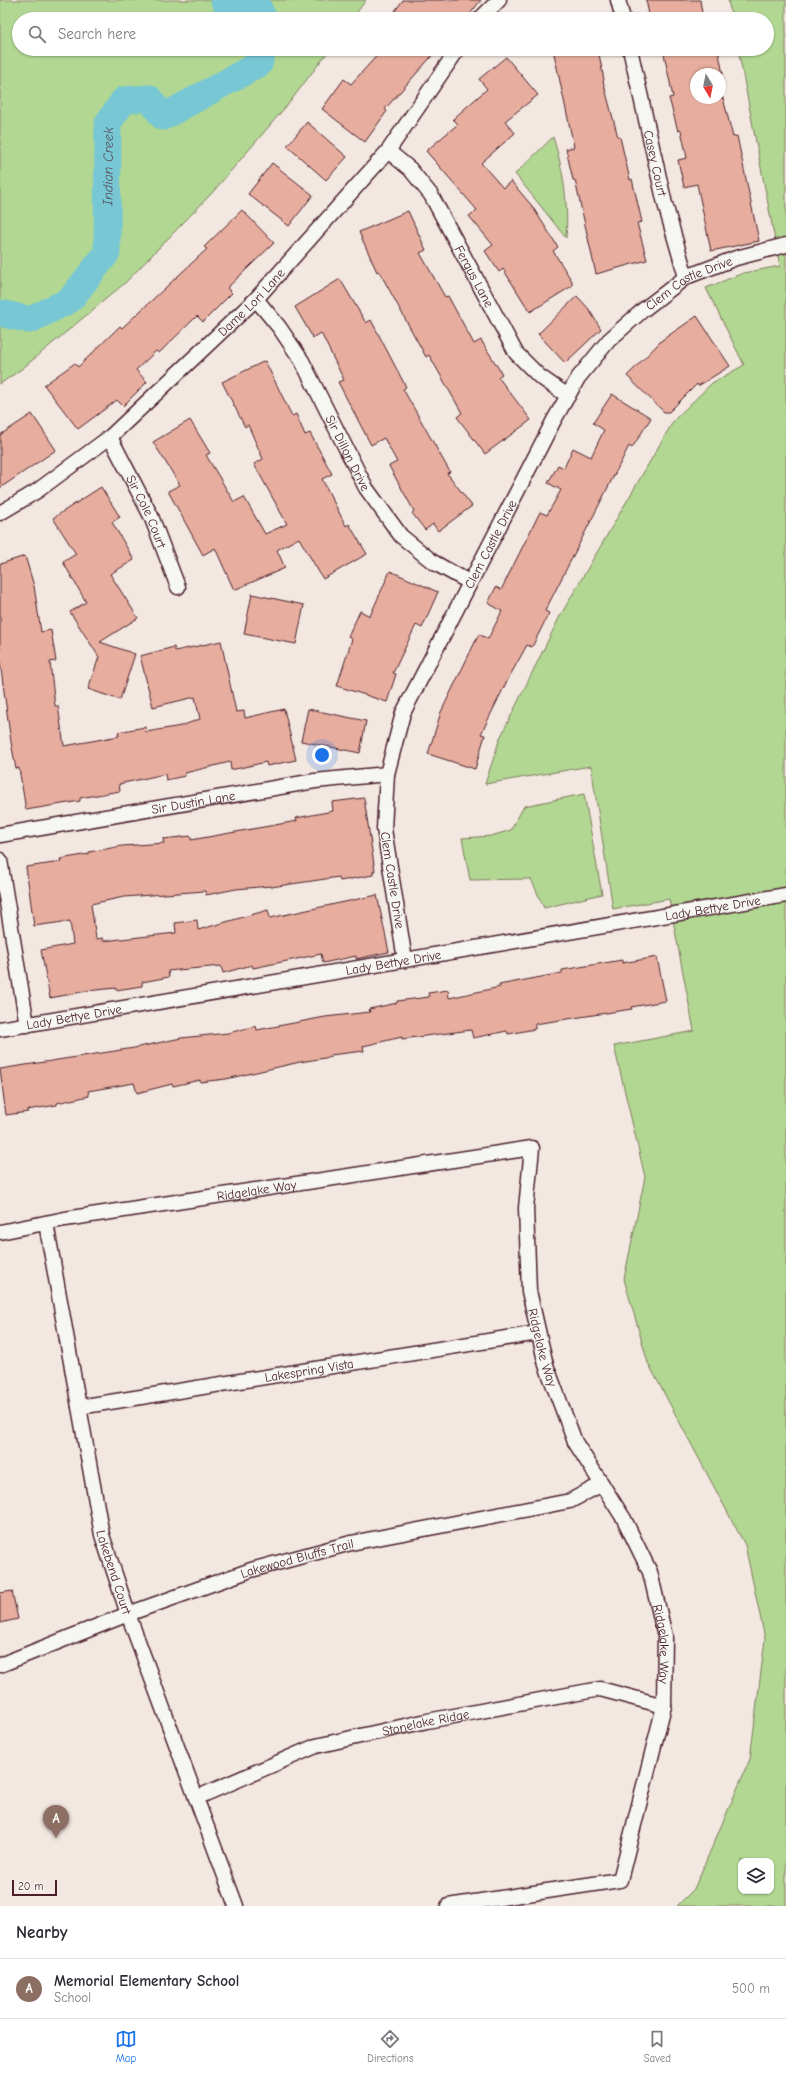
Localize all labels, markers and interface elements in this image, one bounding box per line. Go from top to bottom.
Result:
search box [12,12,774,56]
icon: search [26,23,48,45]
text: Search here [58,25,136,43]
north arrow [690,68,726,104]
water label: Indian Creek [99,127,117,207]
street label: Casey Court [641,129,670,199]
street label: Fergus Lane [451,243,497,310]
street label: Clem Castle Drive [643,253,735,313]
street label: Dame Lori Lane [215,265,288,339]
street label: Sir Dillon Drive [322,413,373,494]
street label: Sir Cole Court [123,473,170,551]
street label: Clem Castle Drive [461,497,520,591]
your location [312,745,332,765]
street label: Sir Dustin Lane [150,788,237,817]
street label: Clem Castle Drive [377,831,408,930]
street label: Lady Bettye Drive [664,892,762,923]
street label: Lady Bettye Drive [345,947,443,978]
street label: Lady Bettye Drive [25,1001,123,1032]
street label: Ridgelake Way [216,1177,298,1204]
street label: Ridgelake Way [525,1307,560,1389]
street label: Lakespring Vista [264,1356,355,1385]
street label: Lakebend Court [93,1529,135,1618]
street label: Lakewood Bluffs Trail [238,1536,355,1581]
street label: Ridgelake Way [650,1603,672,1684]
street label: Stonelake Ridge [381,1706,471,1739]
pin: A [43,1805,69,1838]
map controls [738,1858,774,1894]
button: layers [738,1858,774,1894]
scale bar [12,1878,57,1897]
text: 20 m [18,1880,43,1893]
text: Nearby [16,1923,67,1942]
text: Memorial Elementary School [54,1972,239,1990]
text: A [25,1981,33,1996]
text: 500 m [732,1981,770,1996]
text: School [54,1990,91,2005]
tab: Map [115,2028,137,2065]
tab: Directions [367,2028,414,2065]
tab: Saved [644,2028,671,2065]

